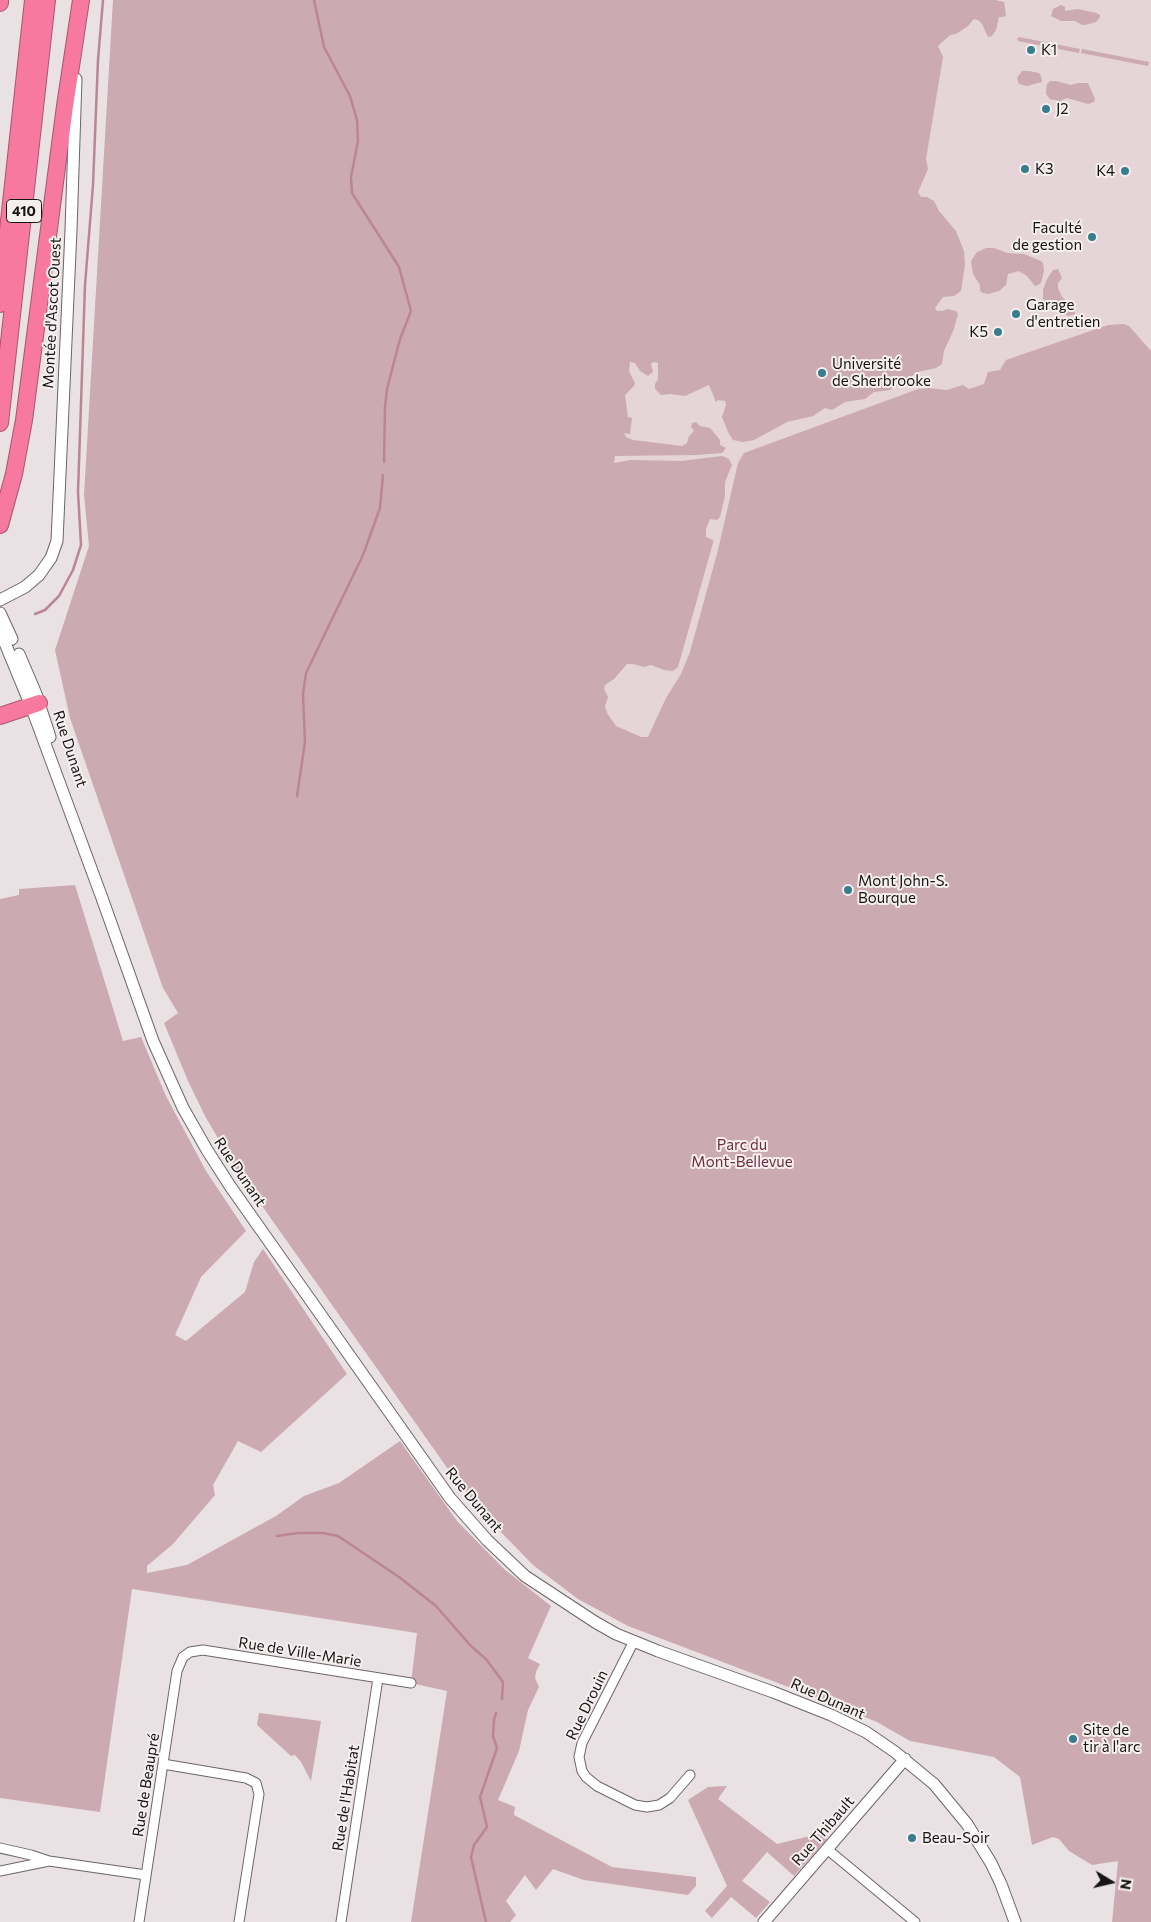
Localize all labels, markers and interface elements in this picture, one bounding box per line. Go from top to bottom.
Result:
place label: K1 [1041,41,1057,59]
marker: K1 [1025,44,1037,56]
place label: J2 [1056,100,1069,118]
marker: J2 [1040,103,1052,115]
place label: K3 [1035,160,1054,178]
place label: K4 [1096,162,1115,180]
marker: K3 [1019,163,1031,175]
marker: K4 [1119,165,1131,177]
road number: 410 [6,200,42,222]
place label: Faculté de gestion [1012,219,1082,254]
marker: Faculté de gestion [1086,231,1098,243]
street label: Montée d'Ascot Ouest [39,237,65,389]
place label: Garage d'entretien [1026,296,1100,331]
marker: Garage d'entretien [1010,308,1022,320]
place label: K5 [969,323,988,341]
marker: K5 [992,326,1004,338]
place label: Université de Sherbrooke [832,355,931,390]
marker: Université de Sherbrooke [816,367,828,379]
street label: Rue Dunant [49,708,91,790]
place label: Mont John-S. Bourque [858,872,948,907]
marker: Mont John-S. Bourque [842,884,854,896]
street label: Rue Dunant [210,1134,270,1210]
park label: Parc du Mont-Bellevue [691,1136,793,1171]
street label: Rue Dunant [441,1464,507,1536]
street label: Rue de Ville-Marie [237,1633,363,1671]
street label: Rue Drouin [562,1667,612,1743]
street label: Rue Dunant [788,1675,868,1723]
place label: Site de tir à l'arc [1083,1721,1140,1756]
street label: Rue de Beaupré [129,1732,163,1838]
marker: Site de tir à l'arc [1067,1733,1079,1745]
street label: Rue de l'Habitat [329,1744,363,1852]
street label: Rue Thibault [788,1793,858,1869]
place label: Beau-Soir [922,1829,990,1847]
marker: Beau-Soir [906,1832,918,1844]
north arrow [1086,1857,1136,1907]
text: N [1117,1878,1136,1891]

